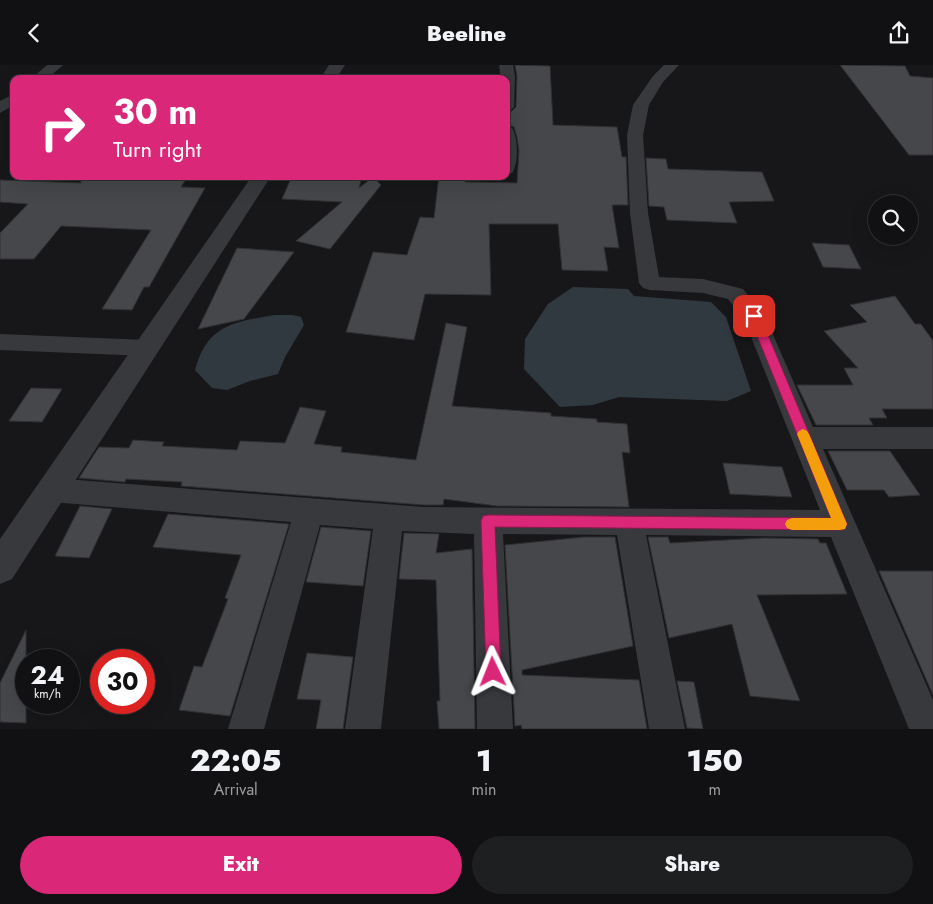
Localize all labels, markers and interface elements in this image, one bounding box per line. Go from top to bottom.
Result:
text: Beeline [427,17,506,49]
icon: back [20,19,48,47]
icon: share [885,19,913,47]
text: 30 m [113,87,197,137]
icon: right [30,95,95,160]
text: Turn right [113,133,201,165]
map controls [868,195,918,245]
button: search [868,195,918,245]
pin [733,295,775,337]
icon: arrive [740,302,768,330]
position arrow [466,645,518,697]
speed limit sign: 30 [90,649,155,714]
text: 24 [31,657,64,693]
text: km/h [34,685,61,703]
text: 22:05 [190,739,281,782]
text: 1 [476,739,492,782]
text: 150 [687,739,743,782]
text: Arrival [214,778,258,801]
text: min [471,778,497,801]
text: m [708,778,721,801]
button: Exit [20,836,462,894]
button: Share [472,836,913,894]

